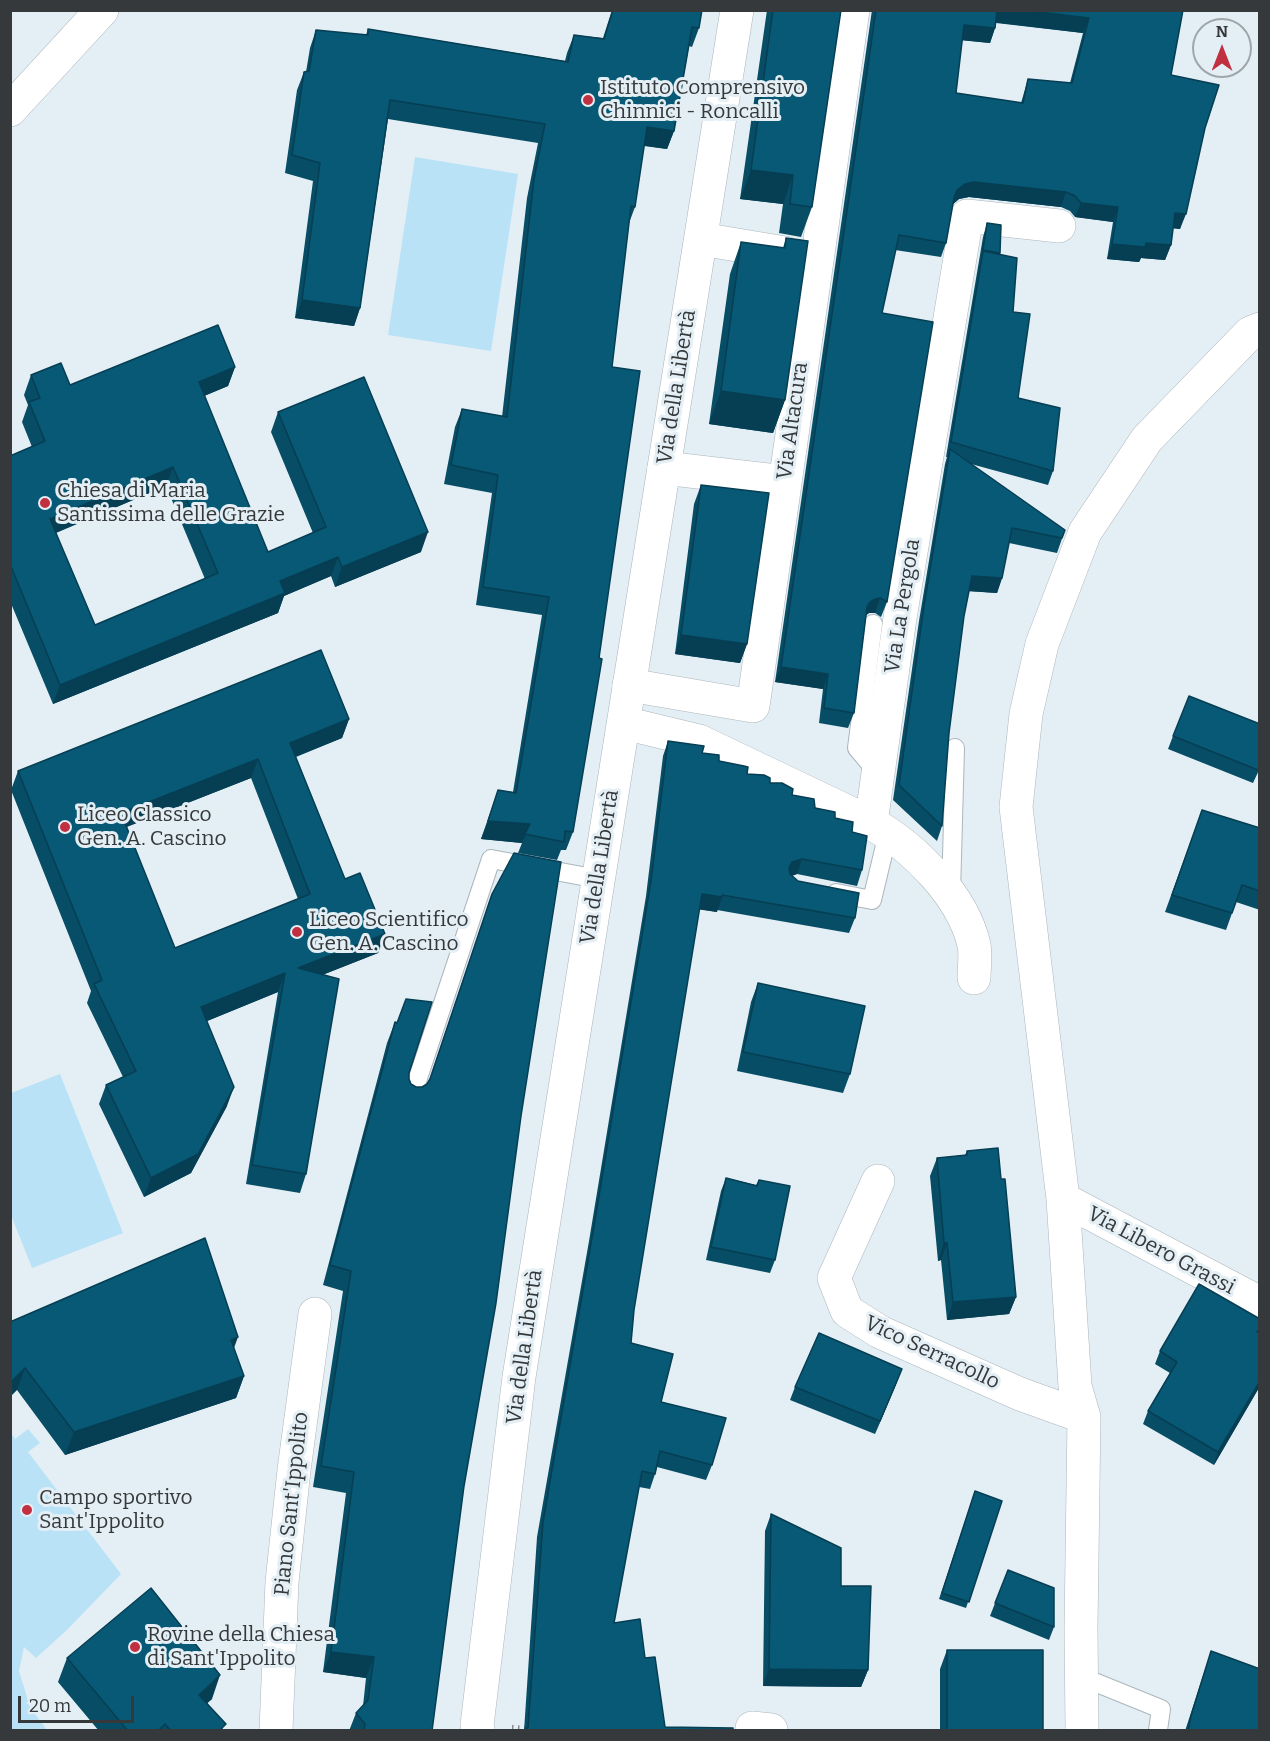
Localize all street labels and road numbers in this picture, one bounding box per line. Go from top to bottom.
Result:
street label: Via della Libertà [652,308,702,466]
street label: Via Altacura [772,361,814,481]
street label: Via La Pergola [880,537,926,675]
street label: Via della Libertà [575,788,625,946]
street label: Via Libero Grassi [1083,1202,1239,1300]
street label: Via della Libertà [502,1268,548,1426]
street label: Vico Serracollo [860,1311,1004,1395]
street label: Piano Sant'Ippolito [270,1411,314,1597]

